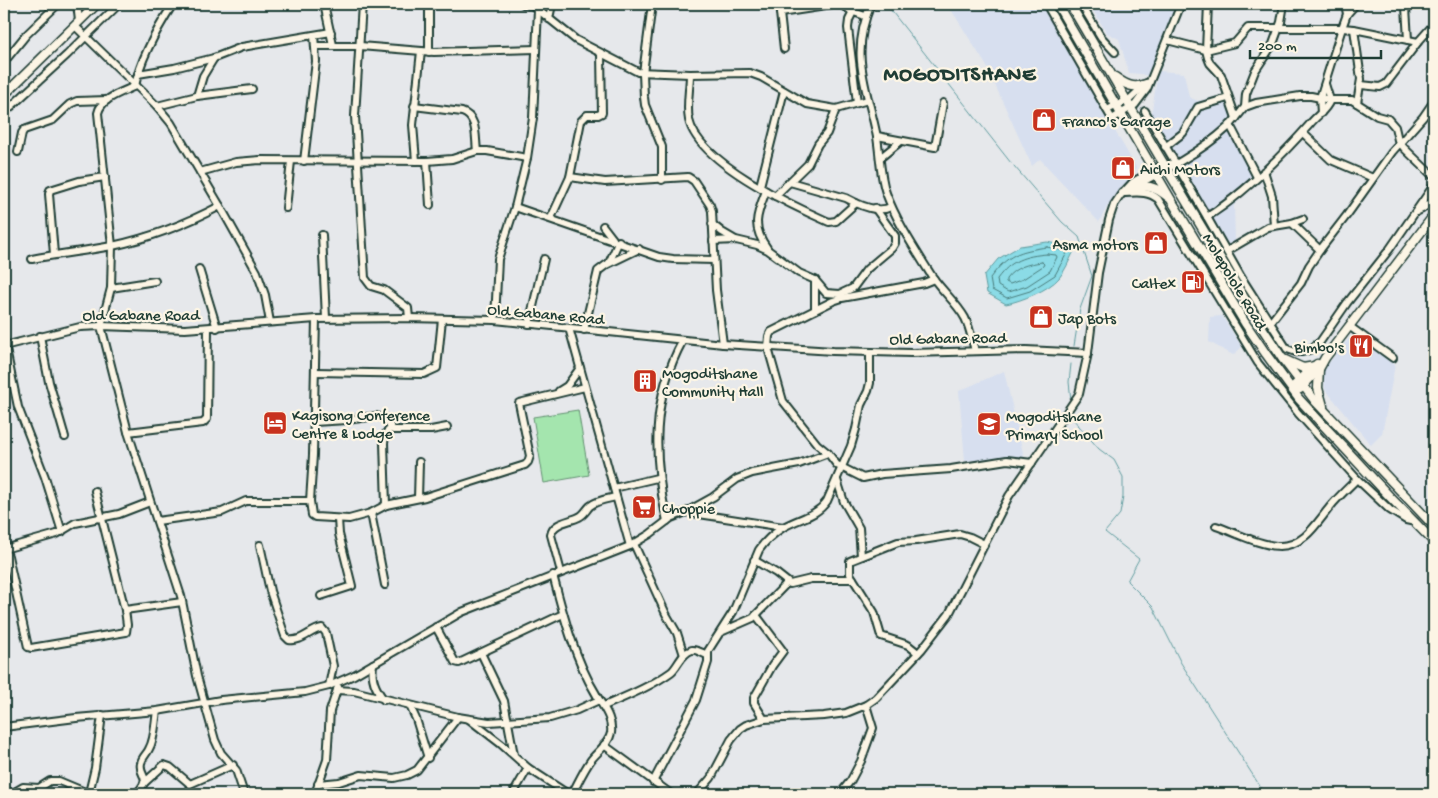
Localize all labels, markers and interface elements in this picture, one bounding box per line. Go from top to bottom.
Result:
scale bar [1250,28,1382,60]
text: 200 m [1258,38,1297,56]
district label: MOGODITSHANE [884,64,1037,89]
shop icon: Franco's Garage [1031,107,1057,133]
place label: Franco's Garage [1061,114,1171,133]
shop icon: Aichi Motors [1110,155,1136,181]
place label: Aichi Motors [1140,162,1221,181]
shop icon: Asma motors [1143,230,1169,256]
street label: Molepolole Road [1197,231,1270,336]
place label: Asma motors [1053,237,1139,256]
fuel station icon: Caltex [1180,269,1206,295]
place label: Caltex [1132,276,1177,295]
street label: Old Gabane Road [486,302,607,331]
shop icon: Jap Bots [1028,304,1054,330]
street label: Old Gabane Road [82,308,201,327]
place label: Jap Bots [1058,311,1117,330]
street label: Old Gabane Road [889,330,1008,351]
restaurant icon: Bimbo's [1348,333,1374,359]
place label: Bimbo's [1293,340,1345,359]
place label: Mogoditshane Community Hall [662,366,764,403]
building icon: Mogoditshane Community Hall [632,368,658,394]
place label: Kagisong Conference Centre & Lodge [292,408,431,445]
place label: Mogoditshane Primary School [1005,409,1103,446]
hotel icon: Kagisong Conference Centre & Lodge [262,410,288,436]
school or university icon: Mogoditshane Primary School [976,411,1002,437]
supermarket icon: Choppie [631,494,657,520]
place label: Choppie [662,501,716,520]

